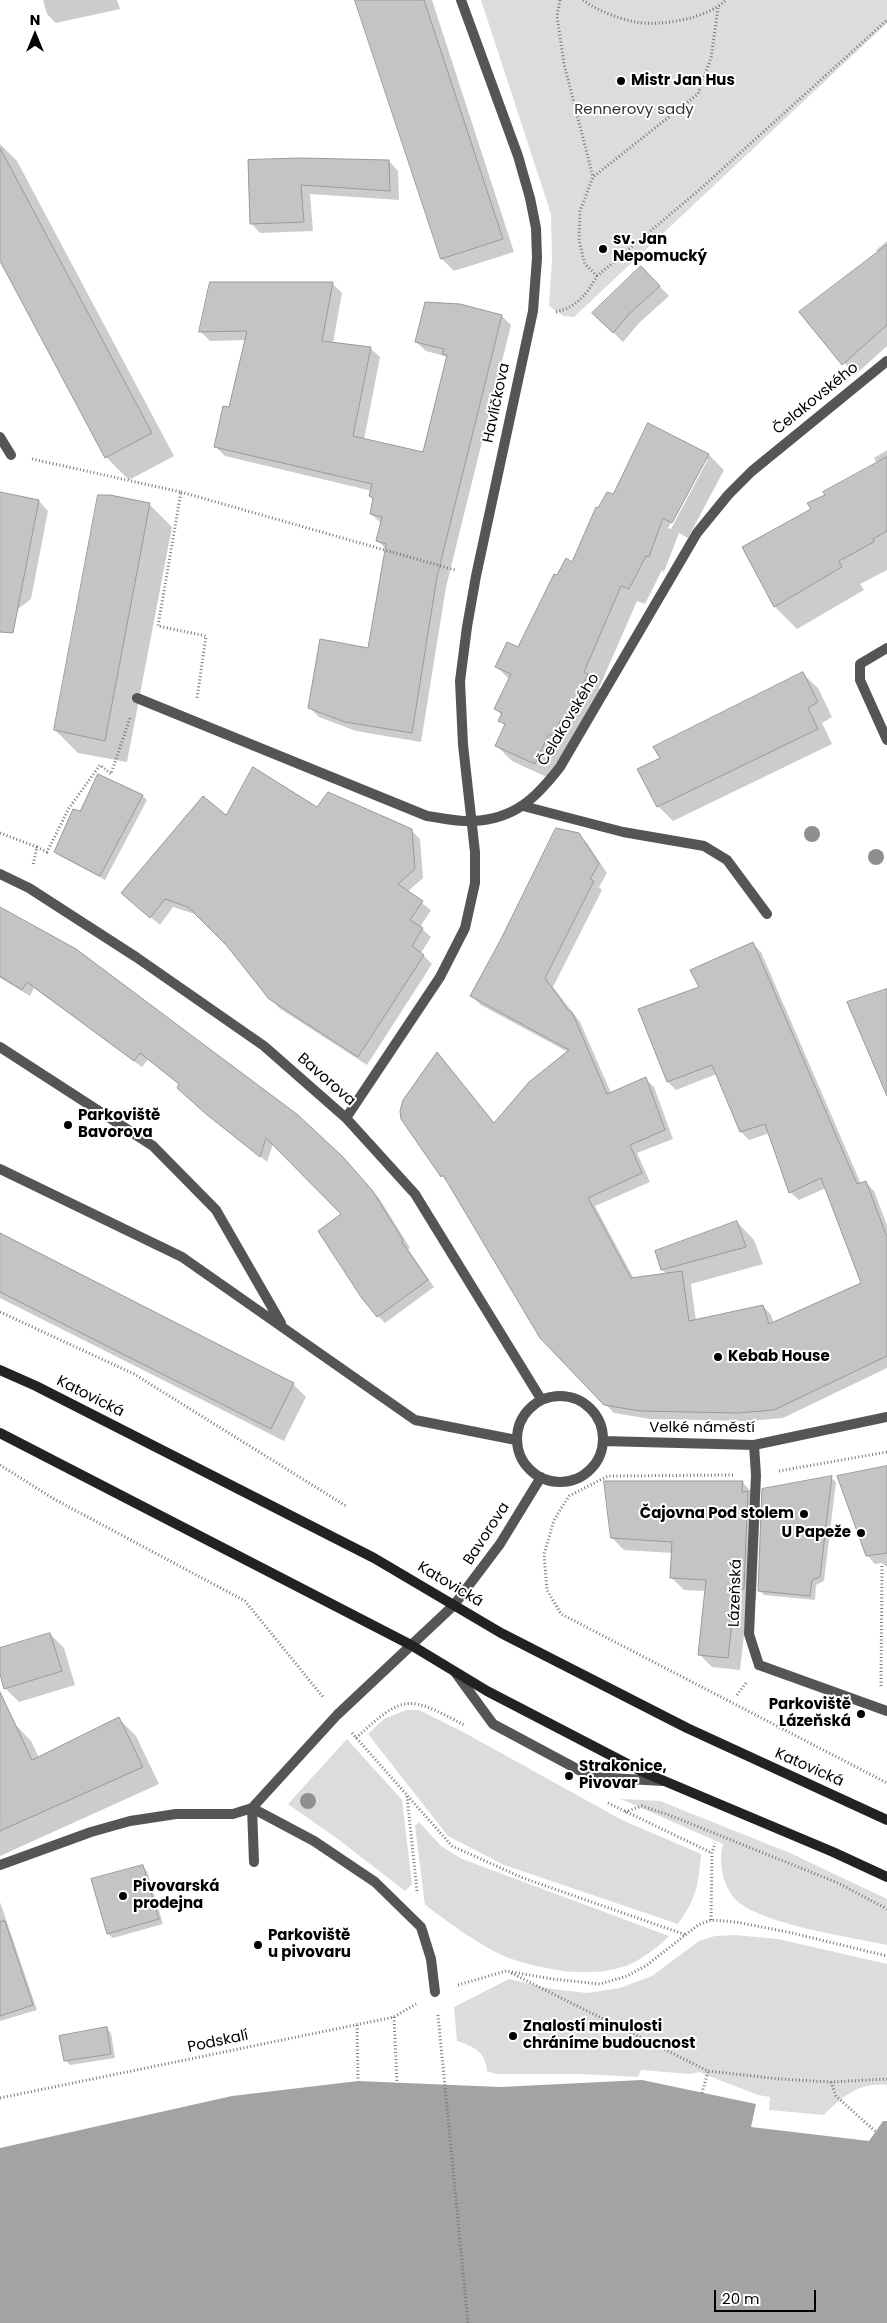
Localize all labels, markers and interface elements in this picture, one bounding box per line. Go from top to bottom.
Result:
north arrow [10,10,60,60]
text: N [30,10,40,30]
place label: Mistr Jan Hus [631,72,735,90]
marker: Mistr Jan Hus [615,75,627,87]
park label: Rennerovy sady [574,101,694,119]
place label: sv. Jan Nepomucký [613,231,707,266]
marker: sv. Jan Nepomucký [597,243,609,255]
street label: Čelakovského [770,359,862,439]
street label: Havlíčkova [480,361,514,445]
street label: Čelakovského [534,671,604,769]
street label: Bavorova [293,1050,359,1110]
place label: Parkoviště Bavorova [78,1107,160,1142]
marker: Parkoviště Bavorova [62,1119,74,1131]
place label: Kebab House [728,1348,830,1366]
marker: Kebab House [712,1351,724,1363]
street label: Katovická [53,1372,127,1422]
street label: Velké náměstí [649,1419,755,1437]
street label: Bavorova [460,1499,514,1569]
place label: Čajovna Pod stolem [640,1505,794,1523]
marker: Čajovna Pod stolem [798,1508,810,1520]
place label: U Papeže [782,1524,851,1542]
marker: U Papeže [855,1527,867,1539]
street label: Katovická [414,1558,486,1612]
street label: Lázeňská [726,1559,746,1627]
place label: Parkoviště Lázeňská [769,1696,851,1731]
marker: Parkoviště Lázeňská [855,1708,867,1720]
street label: Katovická [772,1745,846,1791]
place label: Strakonice, Pivovar [579,1758,667,1793]
marker: Strakonice, Pivovar [563,1770,575,1782]
place label: Pivovarská prodejna [133,1878,220,1913]
marker: Pivovarská prodejna [117,1890,129,1902]
place label: Parkoviště u pivovaru [268,1927,351,1962]
marker: Parkoviště u pivovaru [252,1939,264,1951]
place label: Znalostí minulosti chráníme budoucnost [523,2018,695,2053]
street label: Podskalí [186,2027,250,2057]
marker: Znalostí minulosti chráníme budoucnost [507,2030,519,2042]
scale bar [717,2280,820,2312]
text: 20 m [722,2288,760,2309]

